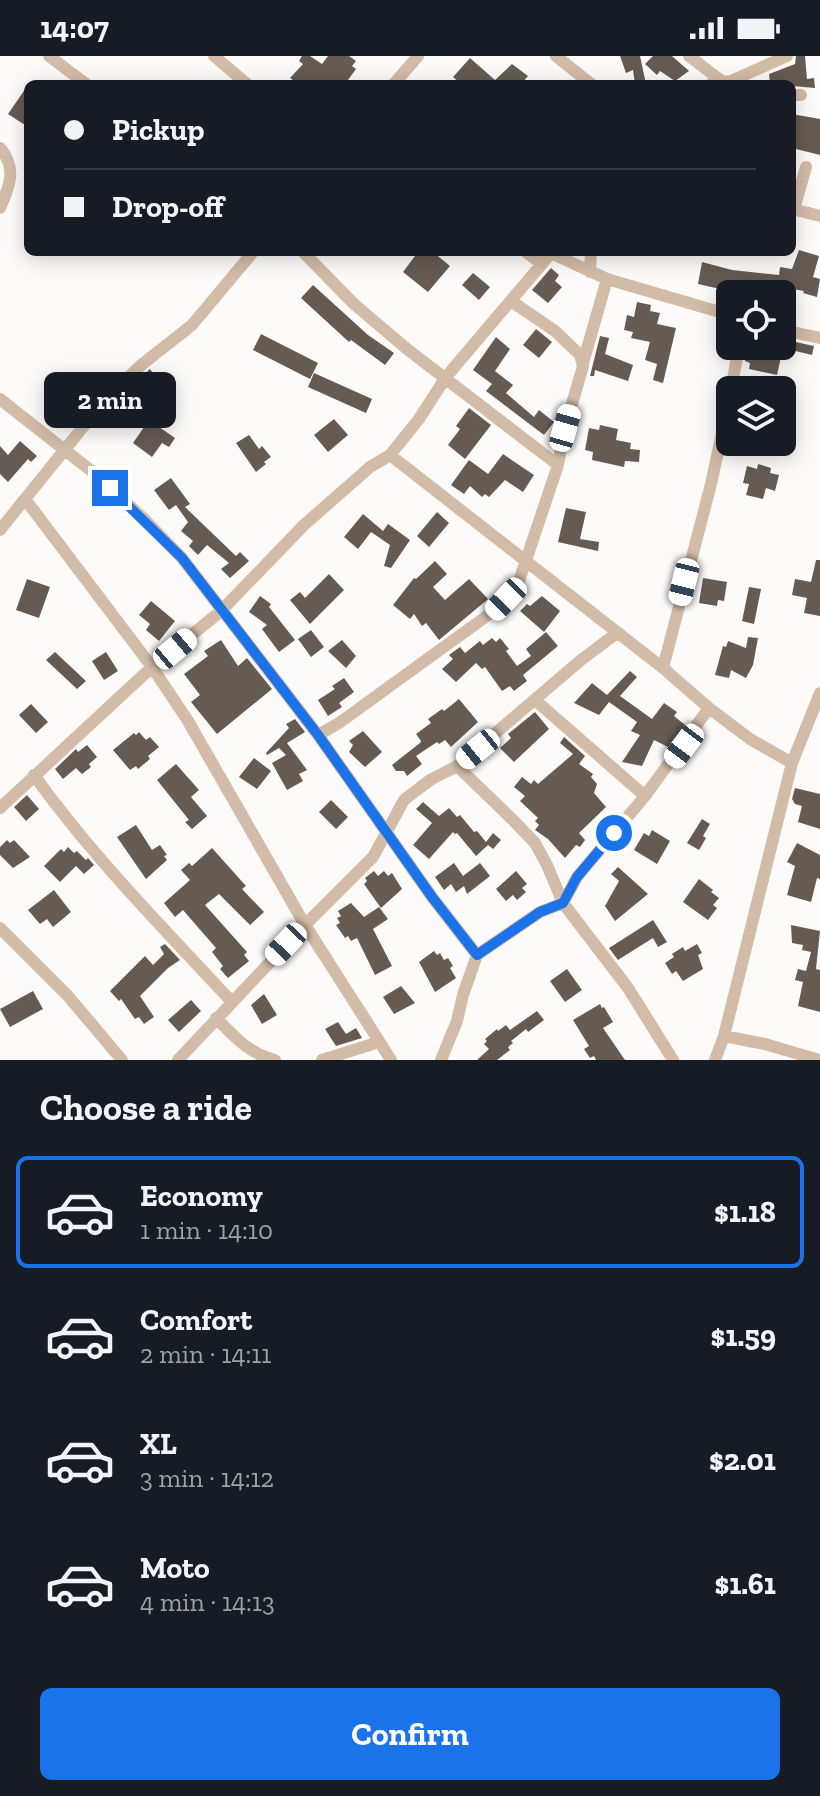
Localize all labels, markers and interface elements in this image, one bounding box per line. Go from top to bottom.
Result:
text: 14:07 [40,10,109,46]
text: Pickup [112,112,204,148]
text: Drop-off [112,189,224,225]
map controls [716,280,796,456]
button: locate [716,280,796,360]
callout: 2 min [44,372,176,428]
button: layers [716,376,796,456]
text: 2 min [78,384,142,416]
car [547,402,583,454]
route end [92,470,128,506]
car [667,556,701,608]
car [481,573,531,625]
car [149,624,201,674]
car [660,720,708,772]
car [452,725,504,773]
route start [596,815,632,851]
car [261,918,311,970]
text: Choose a ride [40,1086,252,1129]
icon: car [44,1176,116,1248]
text: Economy [140,1178,263,1214]
text: $1.18 [714,1194,776,1230]
text: 1 min · 14:10 [140,1214,273,1246]
icon: car [44,1300,116,1372]
text: Comfort [140,1302,252,1338]
text: $1.59 [711,1318,776,1354]
text: 2 min · 14:11 [140,1338,271,1370]
icon: car [44,1424,116,1496]
text: XL [140,1426,177,1462]
text: $2.01 [709,1442,776,1478]
text: 3 min · 14:12 [140,1462,274,1494]
icon: car [44,1548,116,1620]
text: Moto [140,1550,210,1586]
text: $1.61 [715,1566,776,1602]
text: 4 min · 14:13 [140,1586,275,1618]
button: Confirm [40,1688,780,1780]

